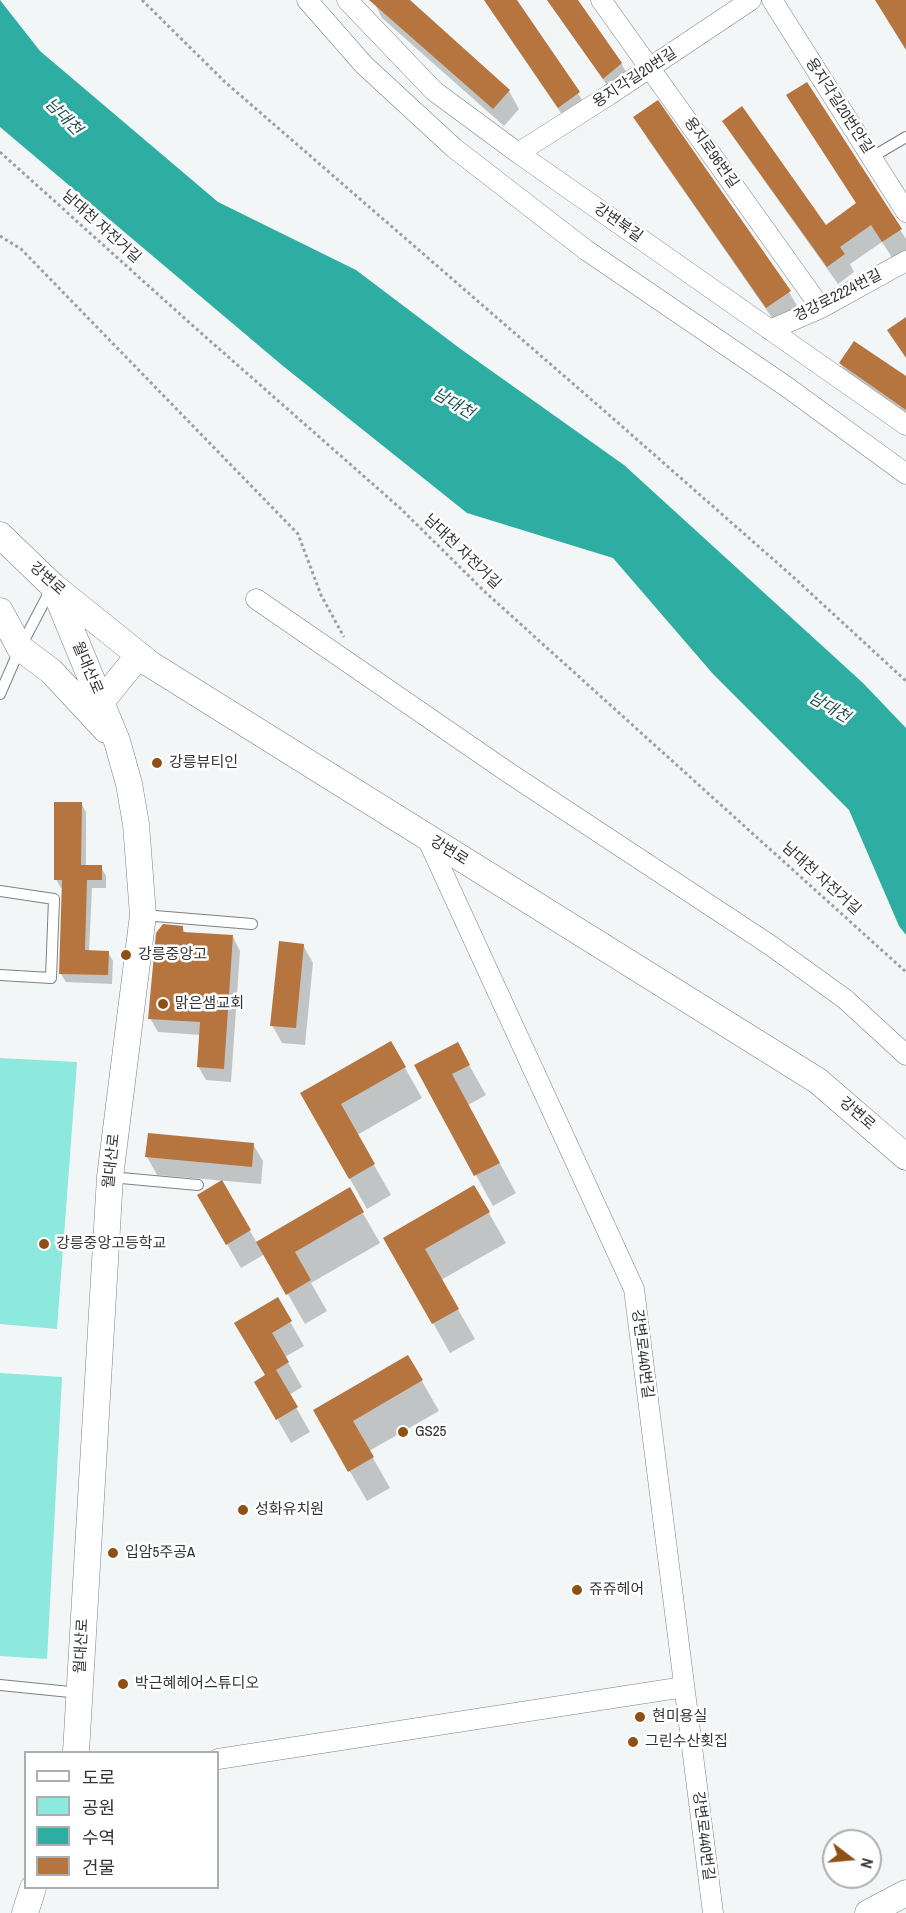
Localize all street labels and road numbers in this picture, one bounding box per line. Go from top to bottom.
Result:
street label: 용지각길20번길 [590,44,680,112]
street label: 용지각길20번안길 [801,55,877,157]
street label: 용지로96번길 [680,114,742,192]
street label: 남대천 자전거길 [58,187,144,267]
street label: 강변북길 [590,200,646,246]
street label: 경강로2224번길 [791,266,885,326]
street label: 남대천 자전거길 [420,511,504,593]
street label: 강변로 [26,558,68,600]
street label: 월대산로 [68,639,106,697]
street label: 강변로 [427,832,471,870]
street label: 남대천 자전거길 [778,839,864,919]
street label: 강변로 [835,1094,879,1134]
street label: 월대산로 [100,1133,124,1189]
street label: 강변로440번길 [628,1308,656,1400]
street label: 월대산로 [72,1618,92,1674]
street label: 강변로440번길 [689,1790,717,1882]

